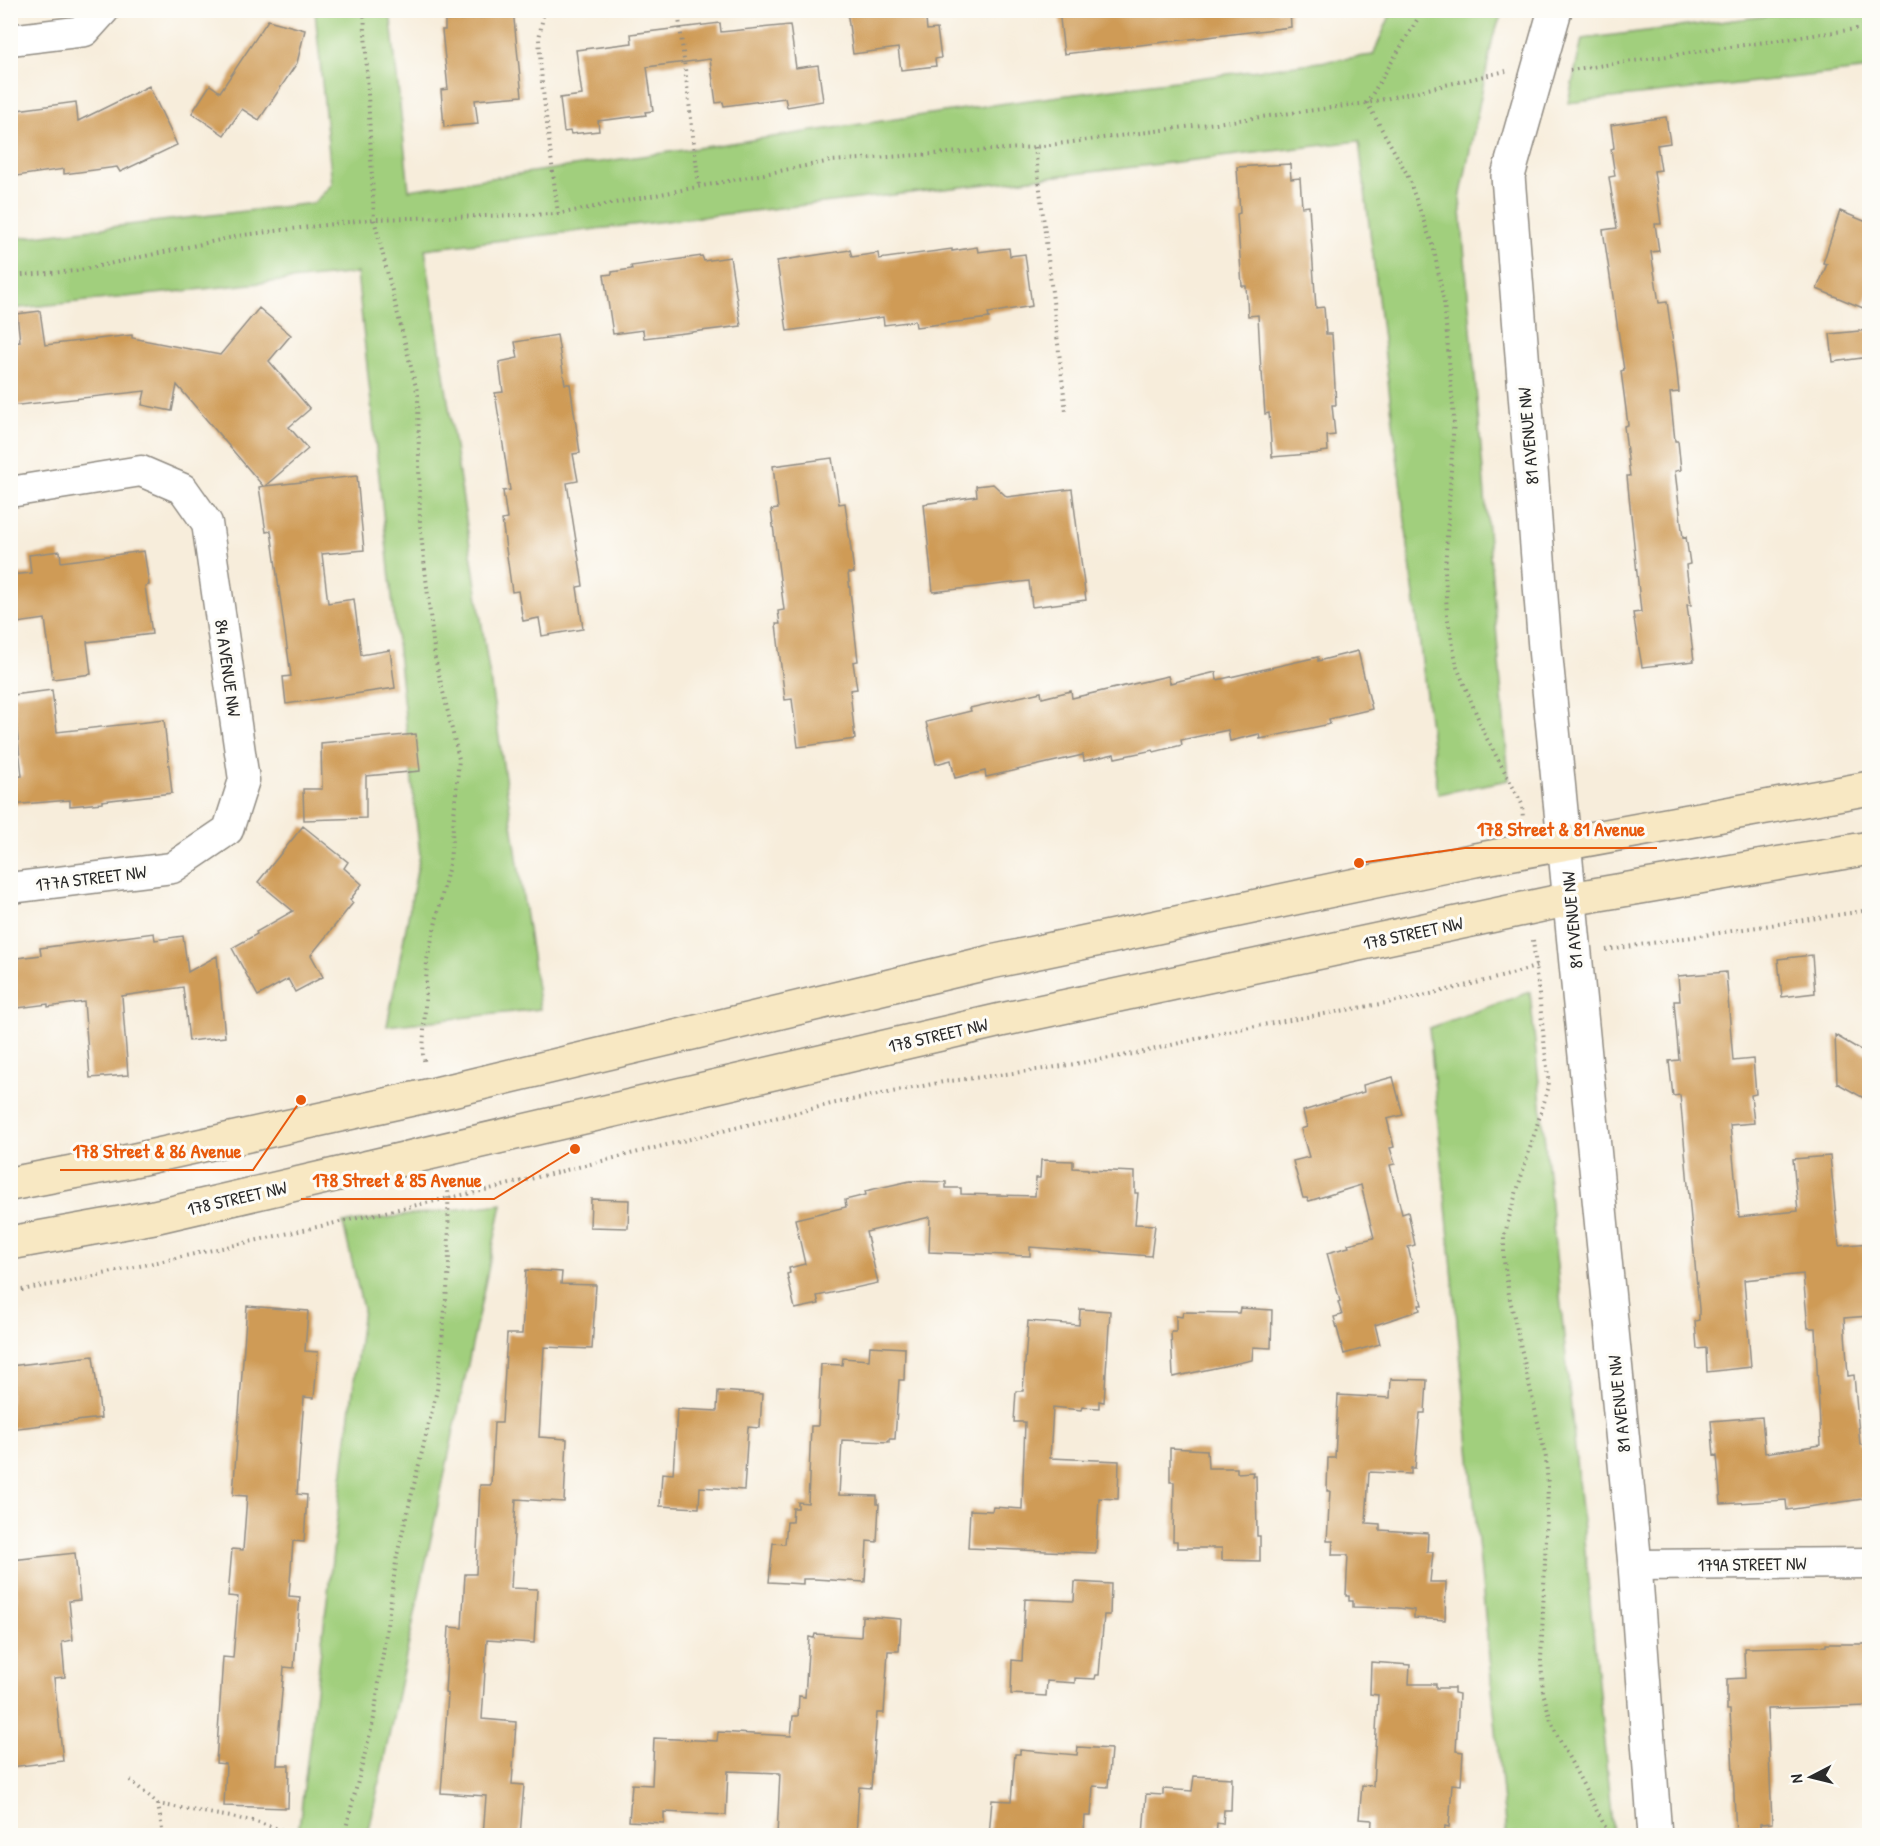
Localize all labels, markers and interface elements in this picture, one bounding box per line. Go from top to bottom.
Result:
street label: 81 AVENUE NW [1511,386,1545,486]
street label: 84 AVENUE NW [209,618,247,718]
callout: 178 Street & 81 Avenue [1465,810,1657,848]
text: 178 Street & 81 Avenue [1477,815,1645,842]
street label: 177A STREET NW [34,859,148,897]
street label: 81 AVENUE NW [1555,870,1589,970]
street label: 178 STREET NW [1361,910,1465,956]
street label: 178 STREET NW [886,1011,990,1059]
callout: 178 Street & 86 Avenue [60,1132,253,1170]
text: 178 Street & 86 Avenue [73,1137,241,1164]
callout: 178 Street & 85 Avenue [301,1161,494,1199]
text: 178 Street & 85 Avenue [312,1166,482,1193]
street label: 178 STREET NW [185,1174,289,1222]
street label: 81 AVENUE NW [1601,1354,1637,1454]
street label: 179A STREET NW [1697,1551,1807,1577]
north arrow [1781,1747,1841,1807]
text: N [1785,1773,1808,1784]

